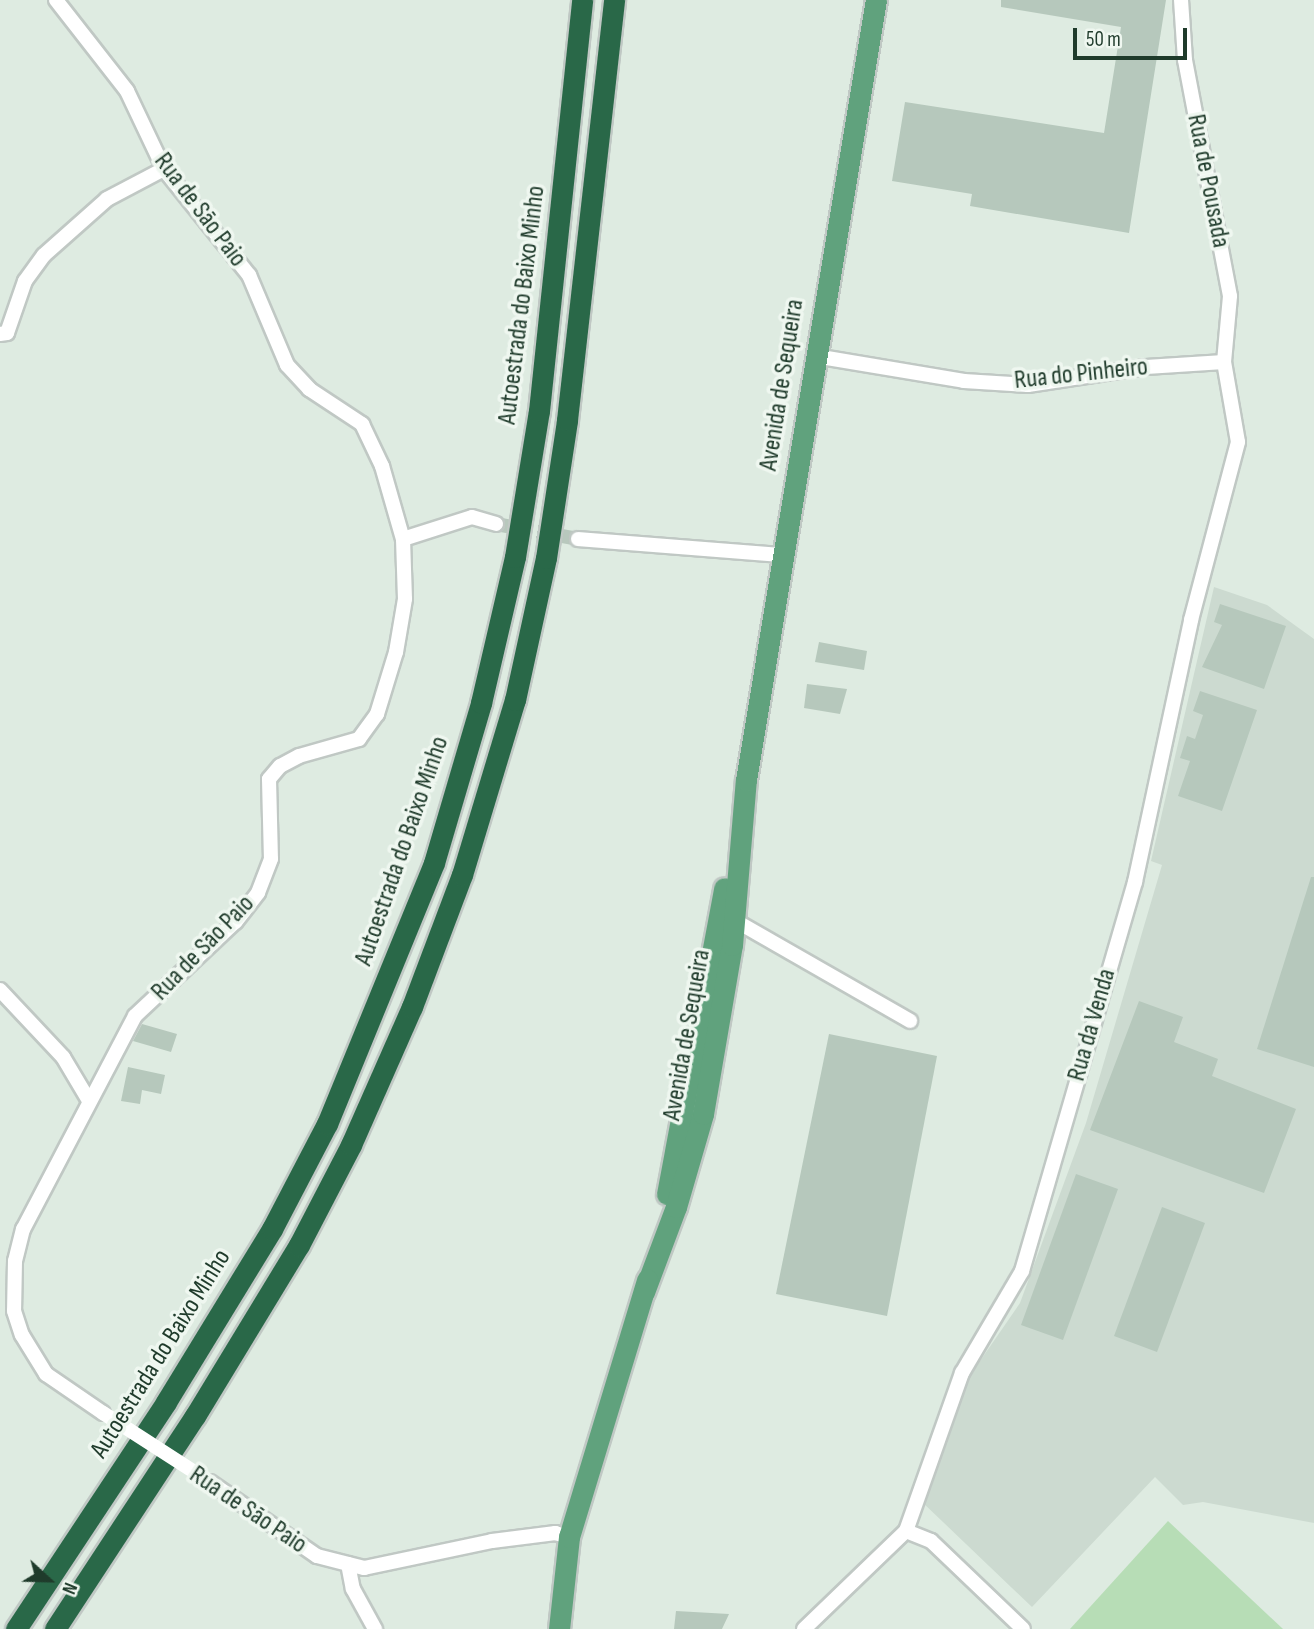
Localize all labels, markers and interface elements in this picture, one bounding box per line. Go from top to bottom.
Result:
scale bar [1076,14,1190,58]
text: 50 m [1086,27,1121,52]
street label: Rua de Pousada [1180,112,1236,250]
street label: Rua de São Paio [147,147,253,273]
street label: Autoestrada do Baixo Minho [492,184,552,426]
street label: Avenida de Sequeira [753,297,811,473]
street label: Rua do Pinheiro [1013,351,1149,397]
street label: Autoestrada do Baixo Minho [348,732,456,970]
street label: Rua de São Paio [145,889,261,1007]
street label: Avenida de Sequeira [657,947,717,1123]
street label: Rua da Venda [1061,965,1123,1085]
street label: Autoestrada do Baixo Minho [84,1244,238,1464]
street label: Rua de São Paio [183,1459,313,1561]
north arrow [14,1545,84,1615]
text: N [56,1579,81,1597]

